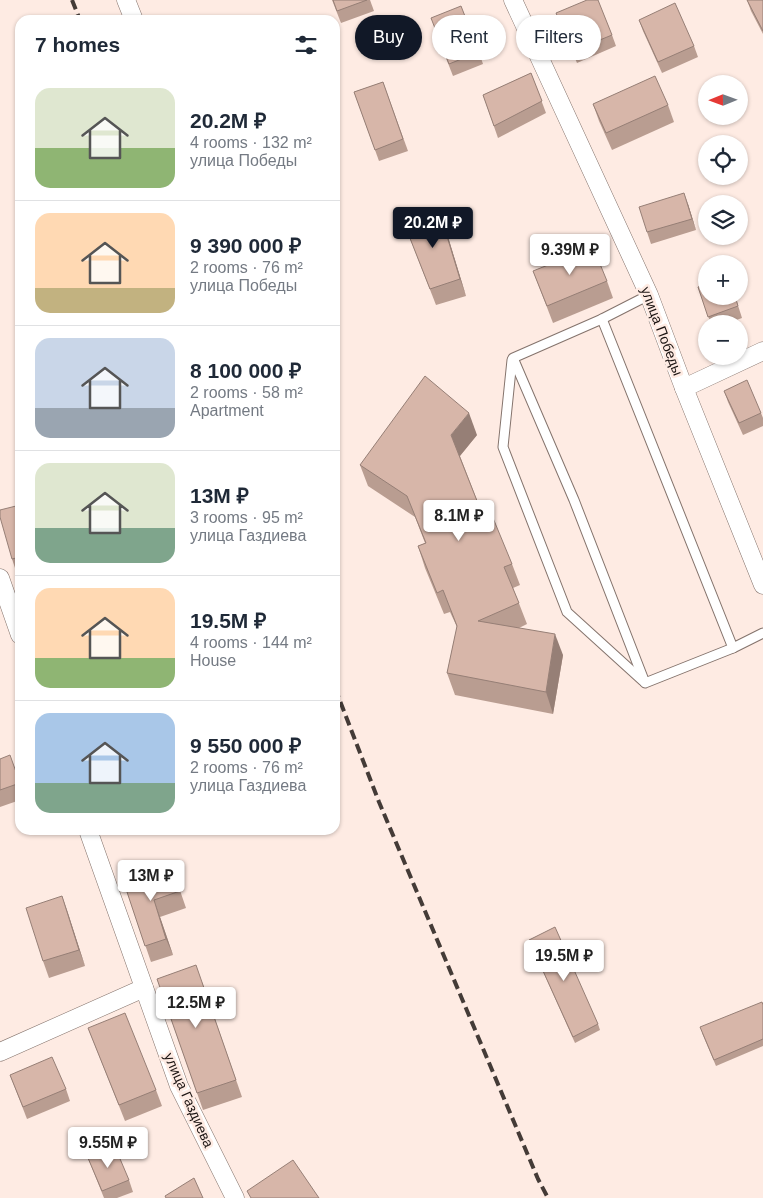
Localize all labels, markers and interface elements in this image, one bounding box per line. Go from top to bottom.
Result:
chip: Buy [355,15,422,60]
chip: Rent [432,15,506,60]
chip: Filters [516,15,601,60]
icon: filters [292,31,320,59]
text: 7 homes [35,33,120,56]
north arrow [698,75,748,125]
map controls [698,75,748,365]
icon: home [75,108,135,168]
text: 20.2M ₽ [190,109,266,132]
text: 4 rooms · 132 m² [190,134,312,151]
button: locate [698,135,748,185]
text: улица Победы [190,152,297,169]
button: layers [698,195,748,245]
pin: 20.2M ₽ [387,206,479,249]
text: 20.2M ₽ [404,214,462,231]
icon: home [75,233,135,293]
text: 9 390 000 ₽ [190,234,301,257]
pin: 9.39M ₽ [524,234,616,276]
text: 9.39M ₽ [541,241,599,258]
button: + [698,255,748,305]
text: 2 rooms · 76 m² [190,259,303,276]
text: улица Победы [190,277,297,294]
street label: улица Победы [638,284,686,378]
button: − [698,315,748,365]
icon: home [75,358,135,418]
text: 8 100 000 ₽ [190,359,301,382]
text: 2 rooms · 58 m² [190,384,303,401]
text: Apartment [190,402,264,419]
icon: home [75,483,135,543]
text: 13M ₽ [190,484,249,507]
pin: 8.1M ₽ [418,500,500,542]
text: 8.1M ₽ [434,507,484,524]
text: 3 rooms · 95 m² [190,509,303,526]
text: улица Газдиева [190,527,306,544]
icon: home [75,608,135,668]
text: 19.5M ₽ [190,609,266,632]
text: 4 rooms · 144 m² [190,634,312,651]
text: House [190,652,236,669]
icon: home [75,733,135,793]
text: 9 550 000 ₽ [190,734,301,757]
text: 2 rooms · 76 m² [190,759,303,776]
text: улица Газдиева [190,777,306,794]
pin: 13M ₽ [116,860,186,902]
text: 13M ₽ [129,867,173,884]
pin: 19.5M ₽ [518,940,610,982]
text: 19.5M ₽ [535,947,593,964]
pin: 12.5M ₽ [150,986,242,1029]
text: 12.5M ₽ [167,994,225,1011]
street label: улица Газдиева [161,1050,217,1150]
pin: 9.55M ₽ [62,1126,154,1169]
text: 9.55M ₽ [79,1134,137,1151]

